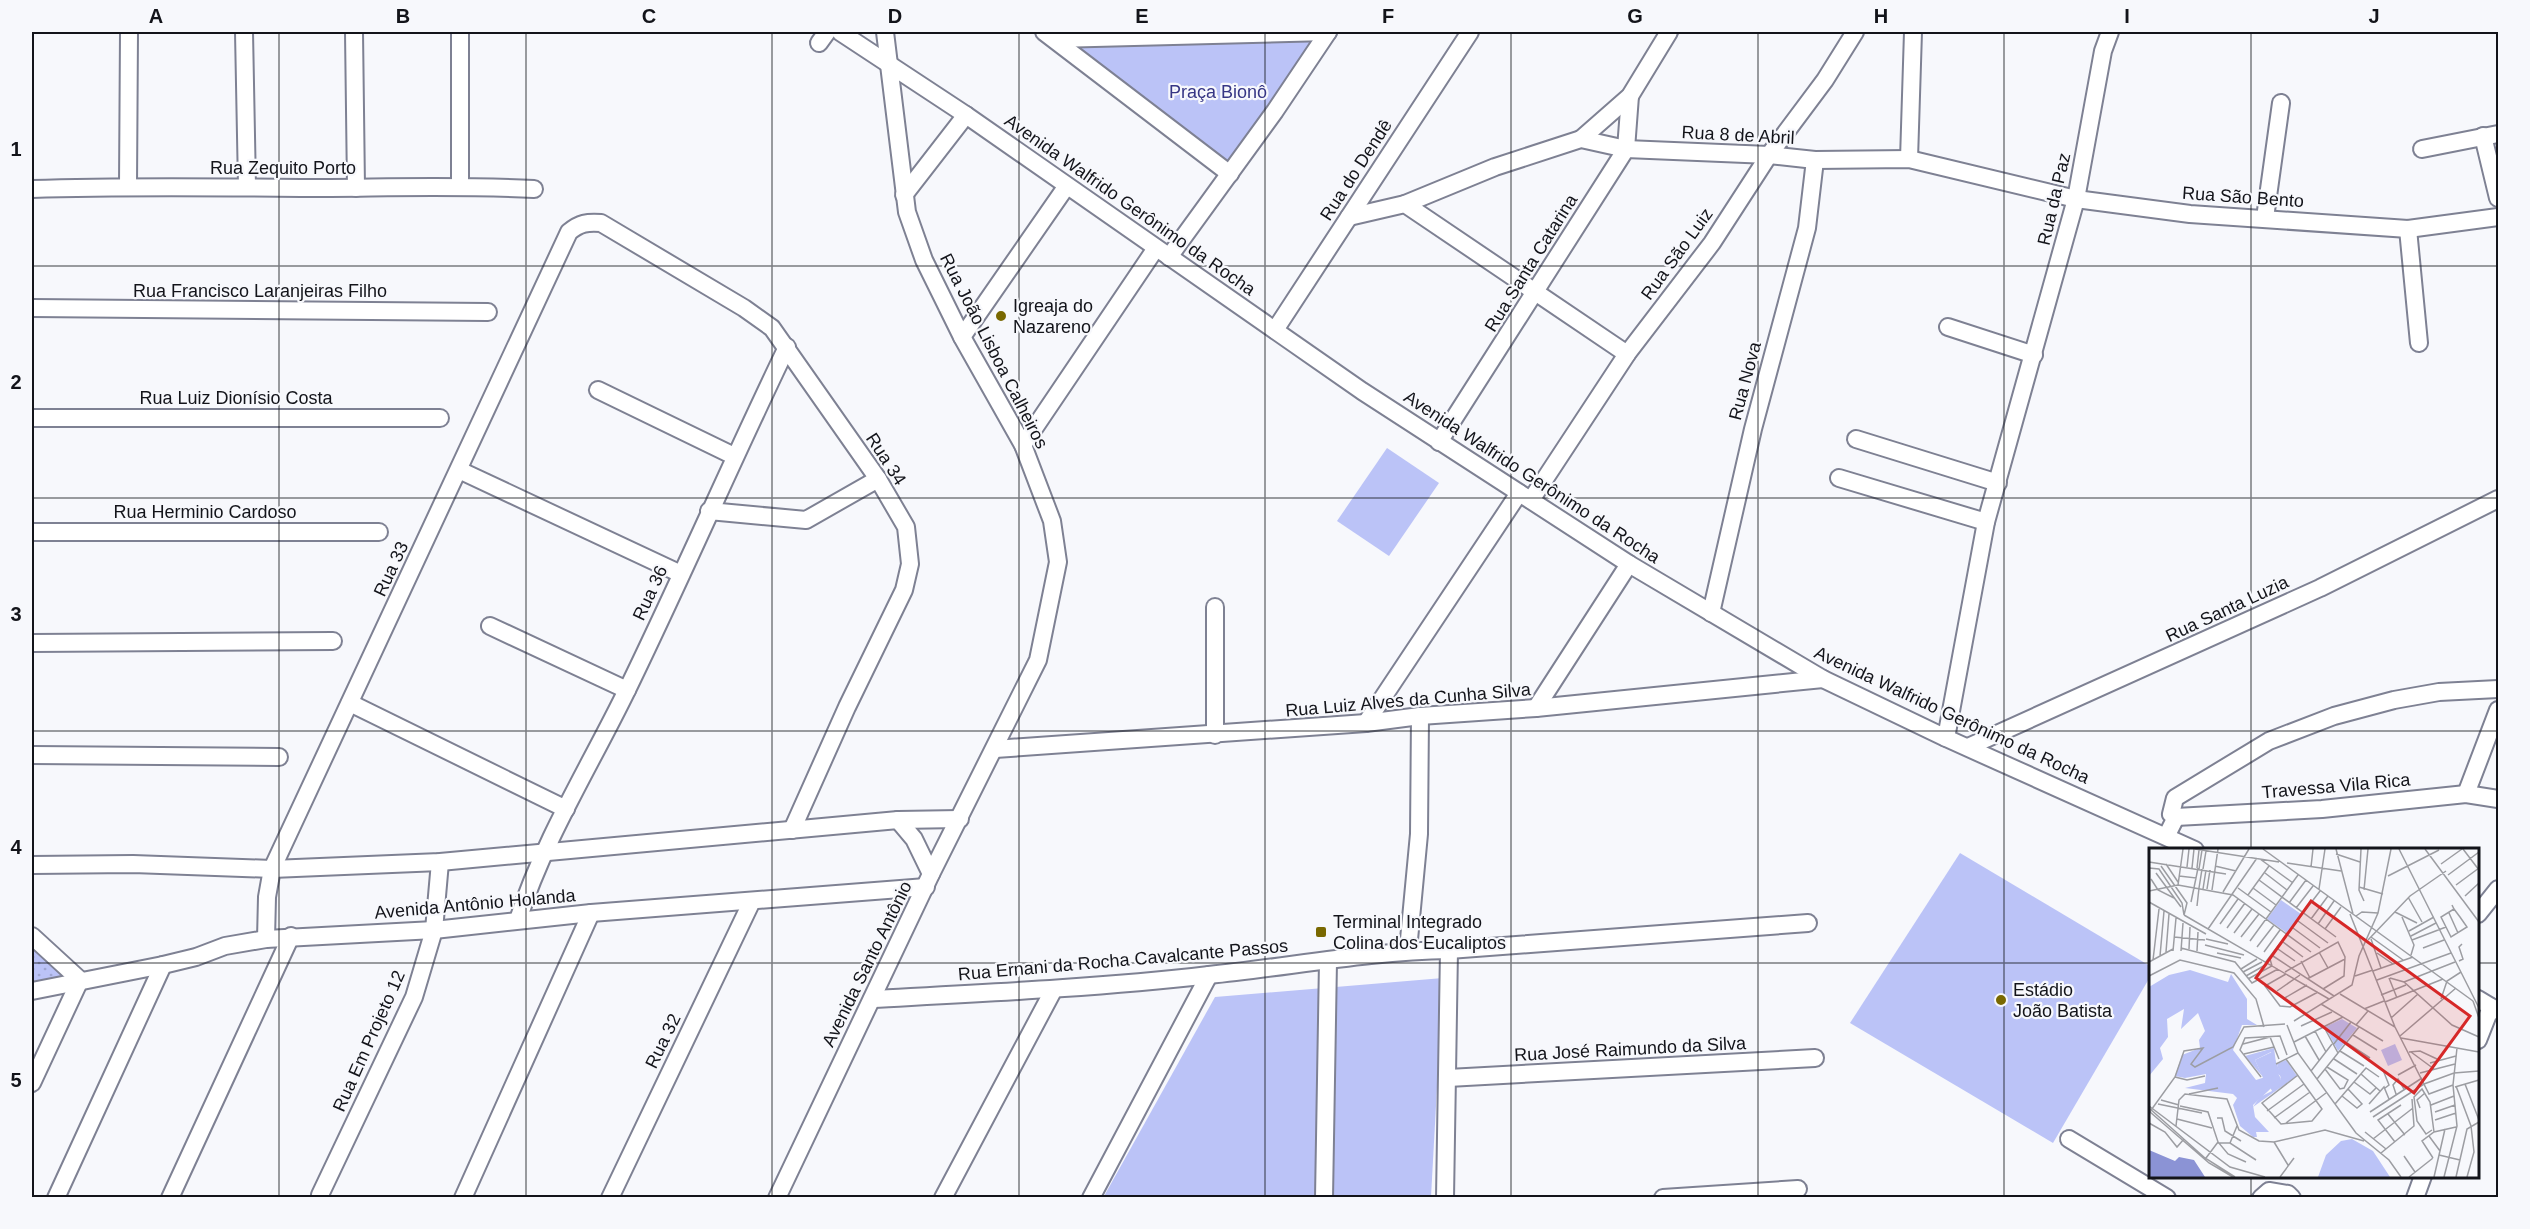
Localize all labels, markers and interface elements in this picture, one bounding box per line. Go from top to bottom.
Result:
text: A [149,5,163,27]
text: B [396,5,410,27]
text: C [642,5,656,27]
text: D [888,5,902,27]
text: E [1135,5,1149,27]
text: F [1382,5,1394,27]
text: G [1627,5,1643,27]
text: H [1874,5,1888,27]
text: I [2124,5,2130,27]
text: J [2368,5,2380,27]
park label: Praça Bionô [1169,82,1267,102]
street label: Avenida Walfrido Gerônimo da Rocha [1001,110,1260,300]
street label: Rua do Dendê [1316,116,1396,224]
street label: Rua 8 de Abril [1681,122,1795,148]
text: 1 [10,138,22,160]
street label: Rua da Paz [2034,151,2074,247]
street label: Rua Zequito Porto [210,158,356,178]
street label: Rua São Bento [2181,183,2305,211]
street label: Rua Santa Catarina [1481,190,1582,335]
street label: Rua São Luiz [1637,204,1717,304]
street label: Rua João Lisboa Calheiros [936,250,1052,452]
street label: Rua Francisco Laranjeiras Filho [133,281,387,301]
place label: Igreaja do Nazareno [1013,296,1093,337]
marker: Igreaja do Nazareno [994,309,1008,323]
street label: Rua Nova [1725,339,1765,422]
text: 2 [10,371,22,393]
street label: Avenida Walfrido Gerônimo da Rocha [1400,387,1665,568]
street label: Rua Luiz Dionísio Costa [139,388,334,408]
street label: Rua 34 [862,429,910,489]
street label: Rua Herminio Cardoso [113,502,297,522]
street label: Rua 33 [370,538,412,600]
street label: Rua 36 [629,562,671,624]
street label: Rua Santa Luzia [2162,571,2292,646]
text: 3 [10,603,22,625]
street label: Avenida Walfrido Gerônimo da Rocha [1811,642,2094,788]
street label: Rua Luiz Alves da Cunha Silva [1285,679,1532,721]
street label: Travessa Vila Rica [2261,769,2412,802]
text: 4 [10,836,22,858]
inset map [2149,848,2479,1178]
street label: Avenida Santo Antônio [818,878,916,1050]
street label: Avenida Antônio Holanda [374,885,577,923]
place label: Terminal Integrado Colina dos Eucaliptos [1333,912,1506,953]
marker: Terminal Integrado Colina dos Eucaliptos [1314,925,1328,939]
street label: Rua Ernani da Rocha Cavalcante Passos [957,936,1289,984]
street label: Rua Em Projeto 12 [329,967,409,1115]
place label: Estádio João Batista [2013,980,2113,1021]
marker: Estádio João Batista [1994,993,2008,1007]
street label: Rua 32 [641,1011,685,1071]
street label: Rua José Raimundo da Silva [1514,1033,1747,1065]
text: 5 [10,1069,22,1091]

